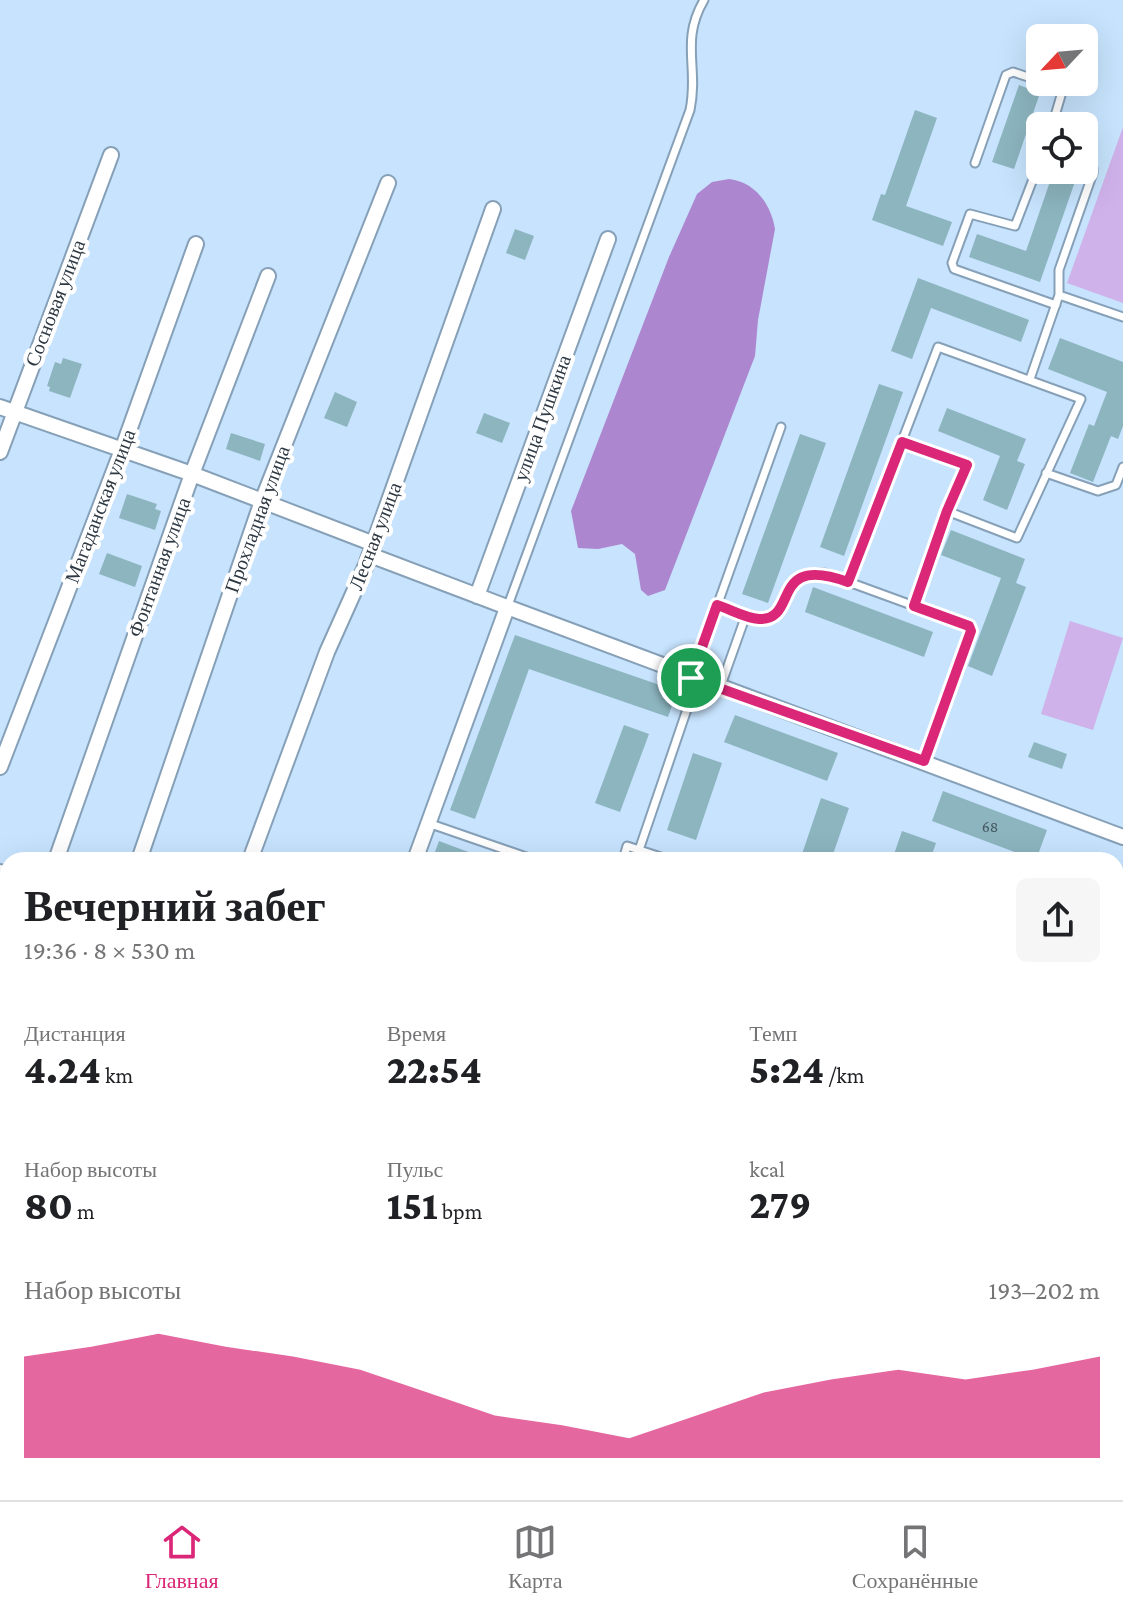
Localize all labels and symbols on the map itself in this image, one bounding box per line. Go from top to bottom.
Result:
north arrow [1026,24,1098,96]
street label: Сосновая улица [21,236,90,370]
street label: улица Пушкина [509,352,576,485]
street label: Магаданская улица [61,426,140,586]
street label: Прохладная улица [220,442,295,596]
street label: Лесная улица [344,479,407,593]
street label: Фонтанная улица [124,494,195,640]
pin [657,644,725,712]
house number: 68 [982,818,998,835]

